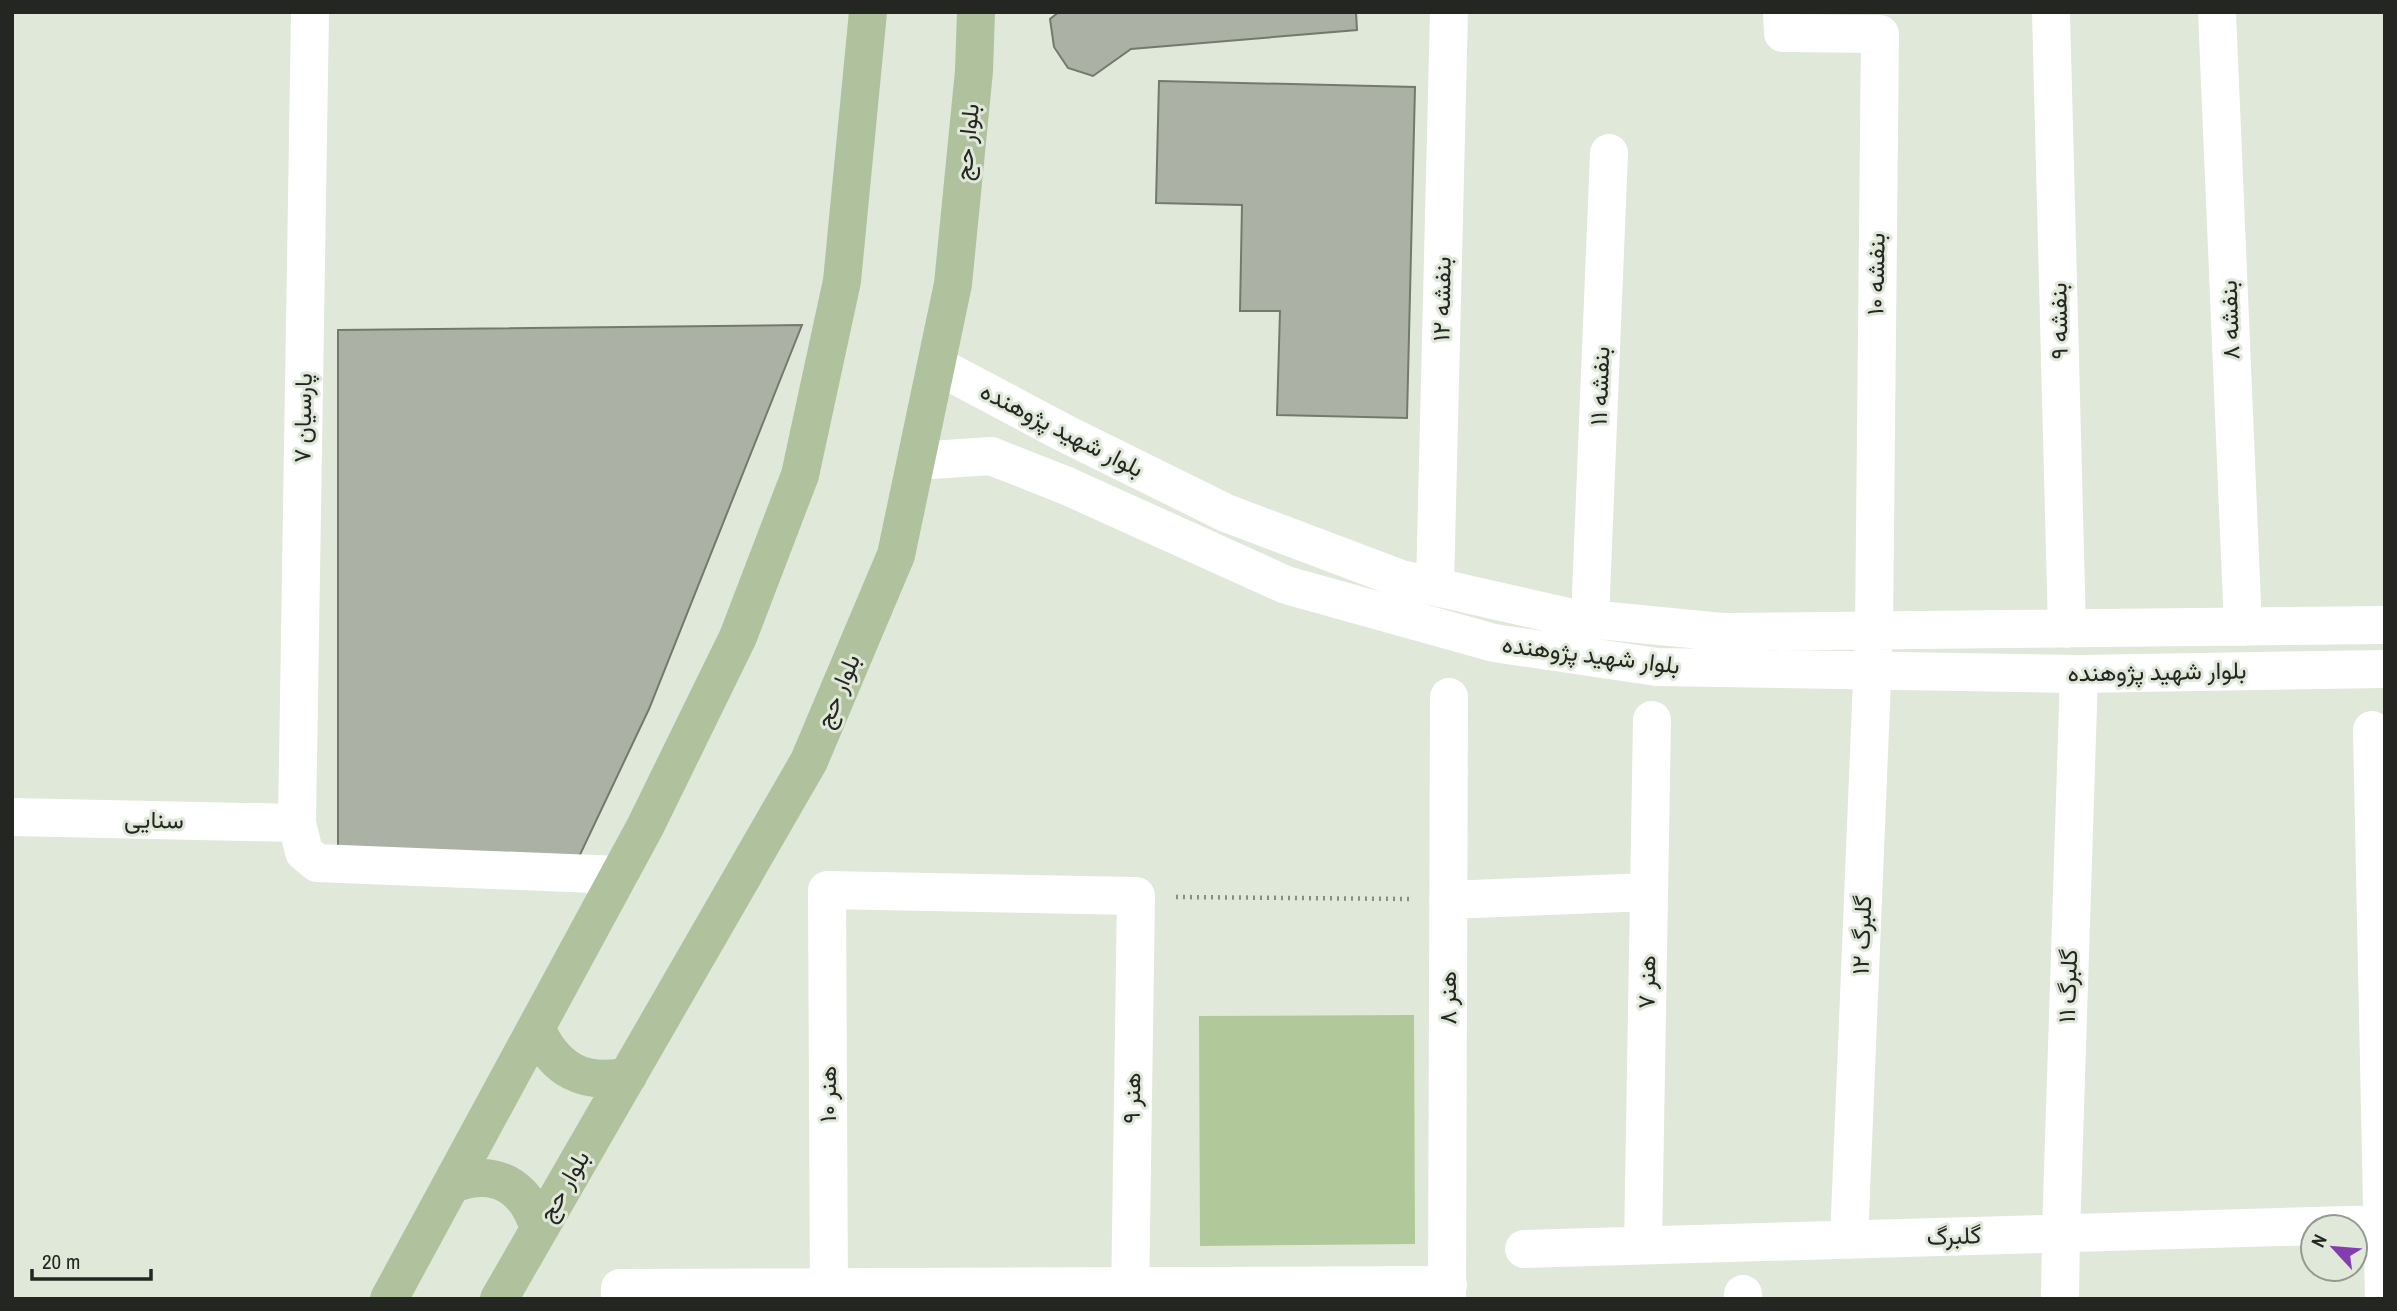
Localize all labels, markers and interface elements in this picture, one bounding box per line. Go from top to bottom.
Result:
street label: بلوار حج [946,102,988,182]
street label: بنفشه ۱۰ [1858,233,1892,315]
street label: بنفشه ۱۲ [1424,256,1458,342]
street label: بنفشه ۸ [2212,280,2246,360]
street label: بنفشه ۹ [2041,282,2075,360]
street label: بنفشه ۱۱ [1582,346,1616,426]
street label: پارسیان ۷ [285,373,320,463]
street label: بلوار شهید پژوهنده [975,374,1149,485]
street label: بلوار شهید پژوهنده [1500,627,1682,682]
street label: بلوار حج [807,649,869,733]
street label: بلوار شهید پژوهنده [2067,653,2247,690]
street label: سنایی [124,802,184,836]
street label: گلبرگ ۱۲ [1844,895,1878,975]
street label: گلبرگ ۱۱ [2050,948,2084,1024]
street label: هنر ۷ [1630,955,1662,1009]
street label: هنر ۸ [1431,971,1463,1025]
street label: هنر ۱۰ [811,1066,843,1122]
street label: هنر ۹ [1115,1072,1147,1124]
street label: بلوار حج [530,1144,598,1228]
north arrow [2299,1213,2369,1283]
street label: گلبرگ [1926,1218,1982,1252]
text: N [2305,1230,2333,1251]
scale bar [32,1238,150,1282]
text: 20 m [42,1247,80,1276]

